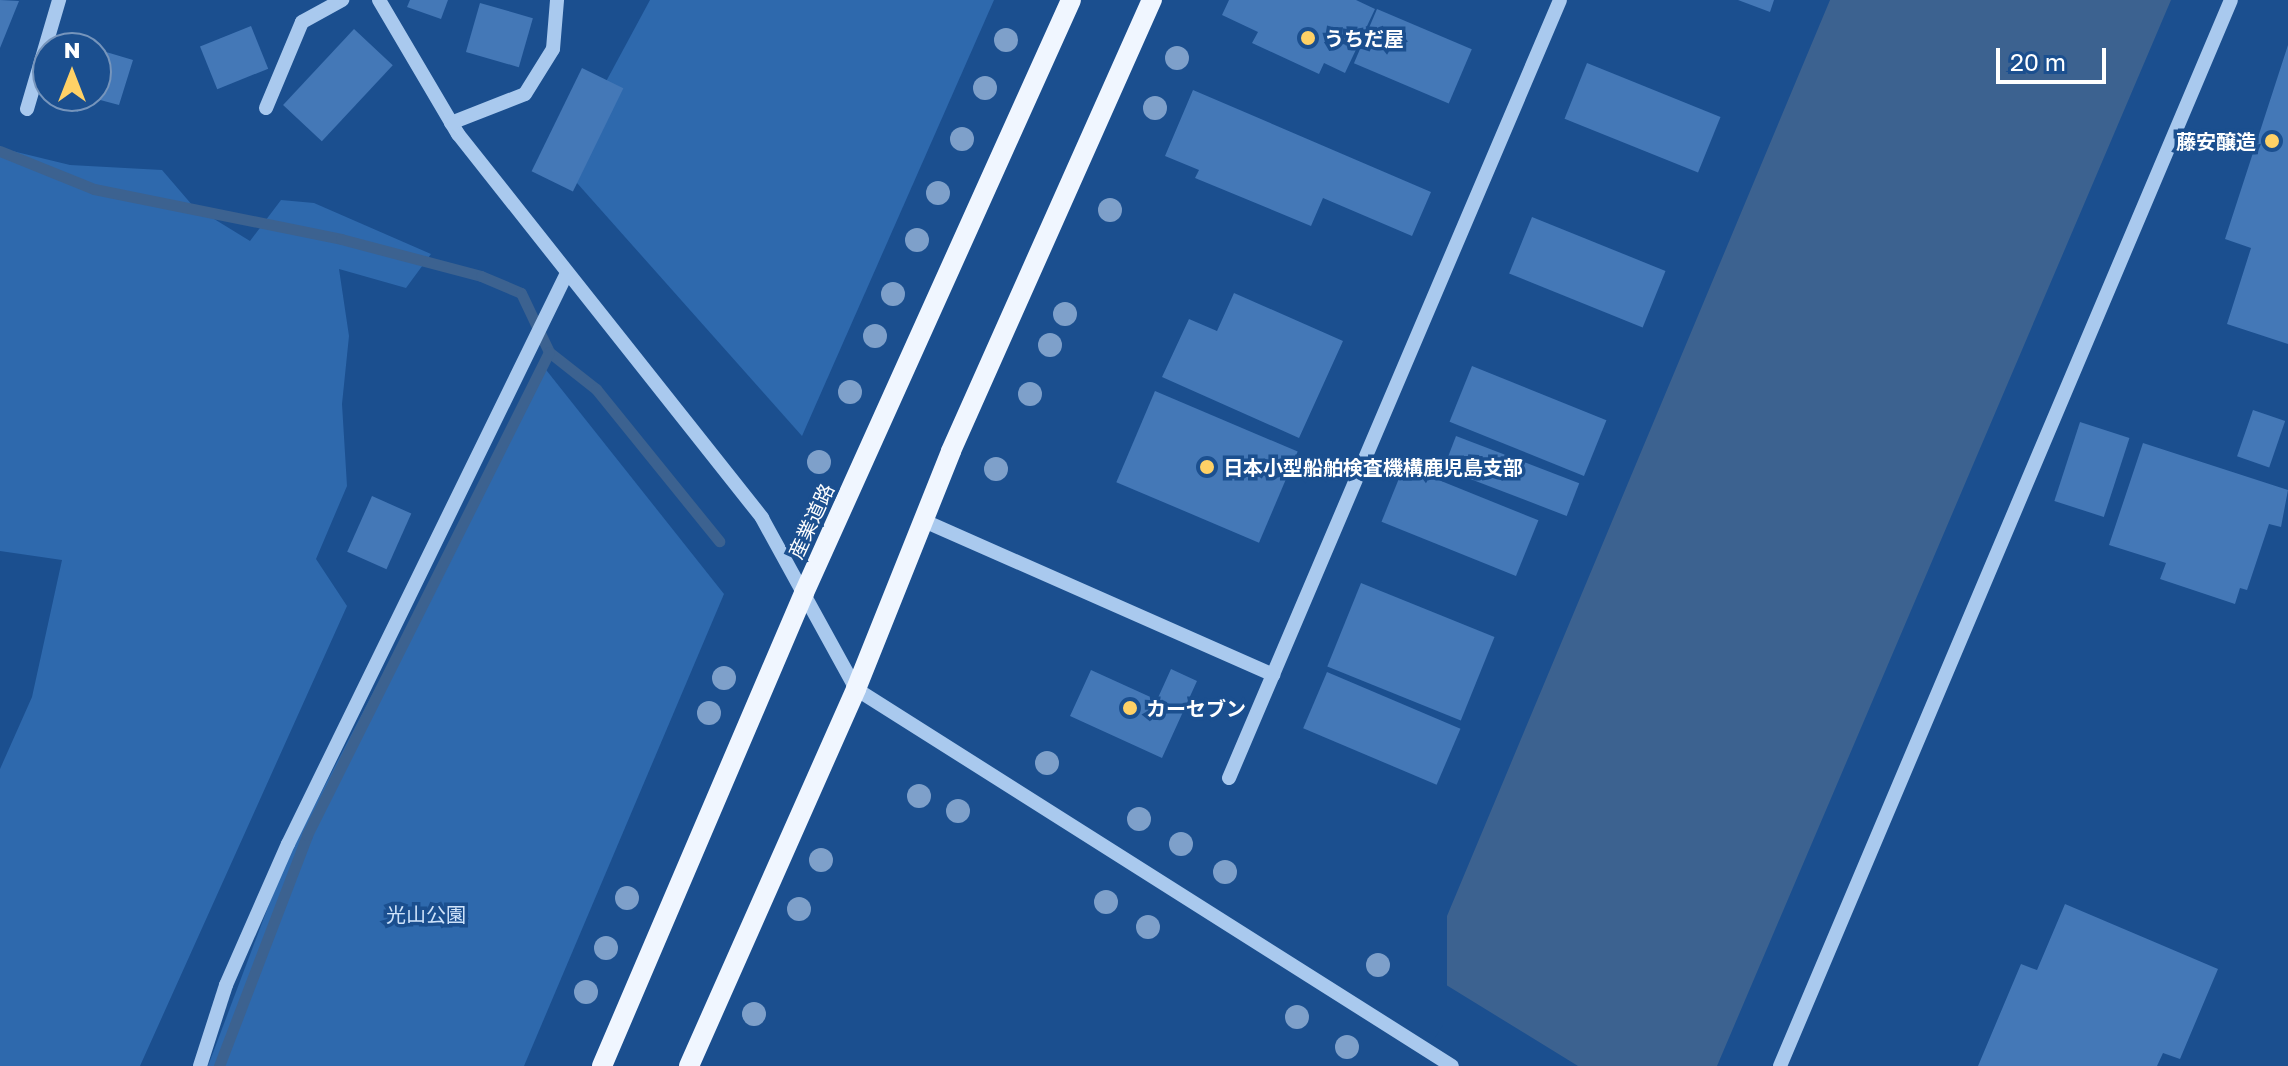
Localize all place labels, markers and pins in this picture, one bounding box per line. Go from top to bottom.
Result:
place label: うちだ屋 [1324,26,1404,50]
marker: うちだ屋 [1299,29,1317,47]
place label: 藤安醸造 [2176,129,2256,153]
marker: 藤安醸造 [2263,132,2281,150]
place label: 日本小型船舶検査機構鹿児島支部 [1223,455,1523,479]
marker: 日本小型船舶検査機構鹿児島支部 [1198,458,1216,476]
place label: カーセブン [1146,696,1246,720]
marker: カーセブン [1121,699,1139,717]

